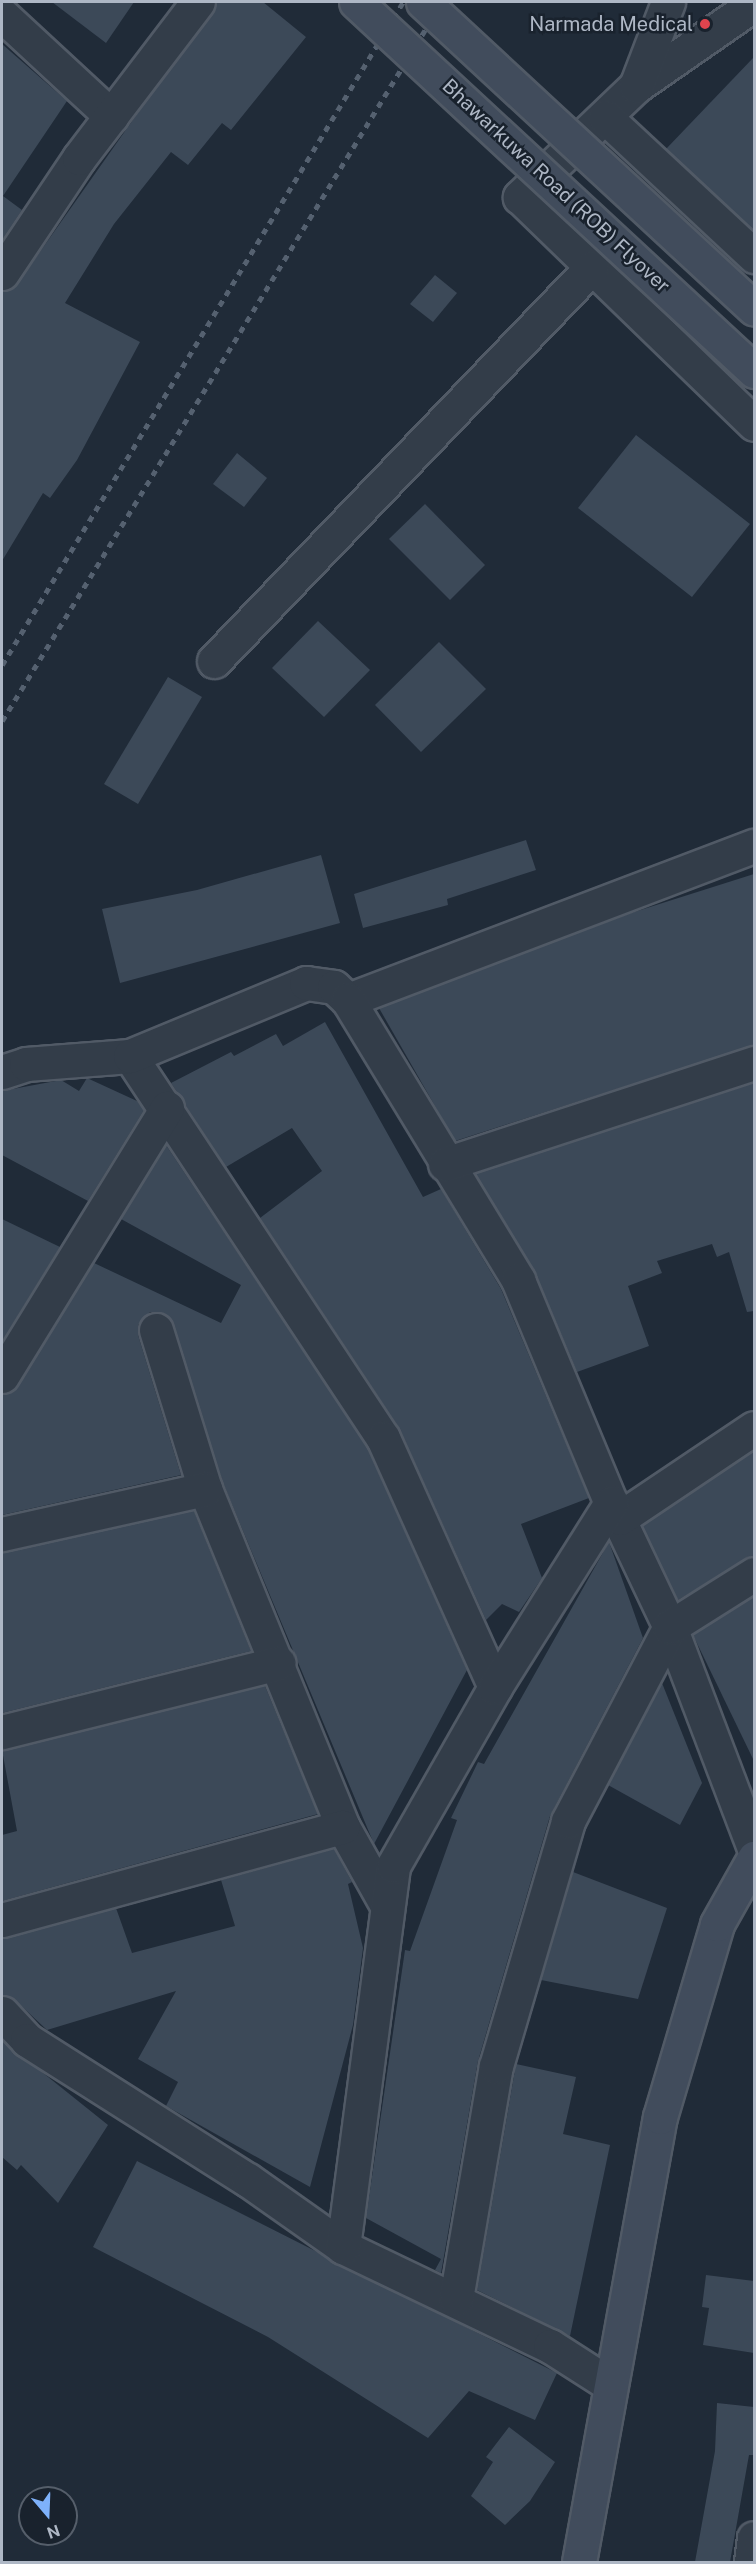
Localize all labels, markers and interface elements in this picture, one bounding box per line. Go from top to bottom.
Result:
place label: Narmada Medical [529,12,693,36]
marker: Narmada Medical [698,17,712,31]
street label: Bhawarkuwa Road (ROB) Flyover [437,74,675,298]
north arrow [18,2486,78,2546]
text: N [44,2521,62,2543]

